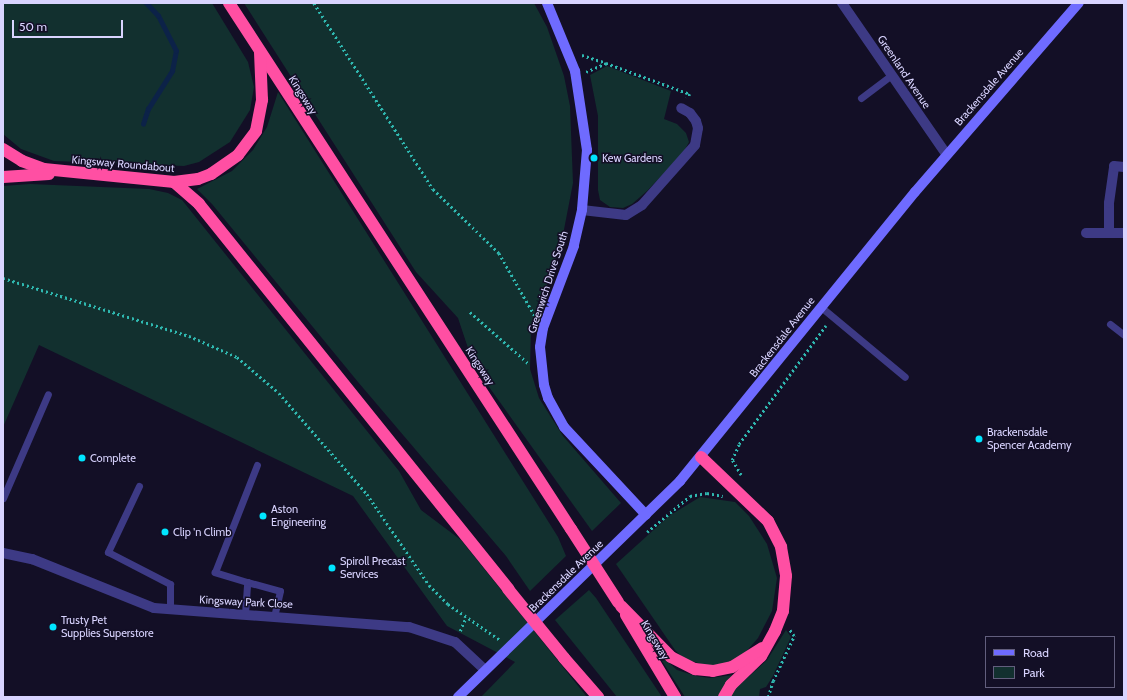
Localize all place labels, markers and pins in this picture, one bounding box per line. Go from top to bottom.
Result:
place label: Kew Gardens [602,151,662,165]
marker: Kew Gardens [589,153,599,163]
place label: Brackensdale Spencer Academy [987,426,1071,452]
marker: Brackensdale Spencer Academy [974,434,984,444]
place label: Complete [90,451,136,465]
marker: Complete [77,453,87,463]
place label: Aston Engineering [271,503,326,529]
marker: Aston Engineering [258,511,268,521]
place label: Clip 'n Climb [173,525,231,539]
marker: Clip 'n Climb [160,527,170,537]
place label: Spiroll Precast Services [340,555,406,581]
marker: Spiroll Precast Services [327,563,337,573]
place label: Trusty Pet Supplies Superstore [61,614,154,640]
marker: Trusty Pet Supplies Superstore [48,622,58,632]

